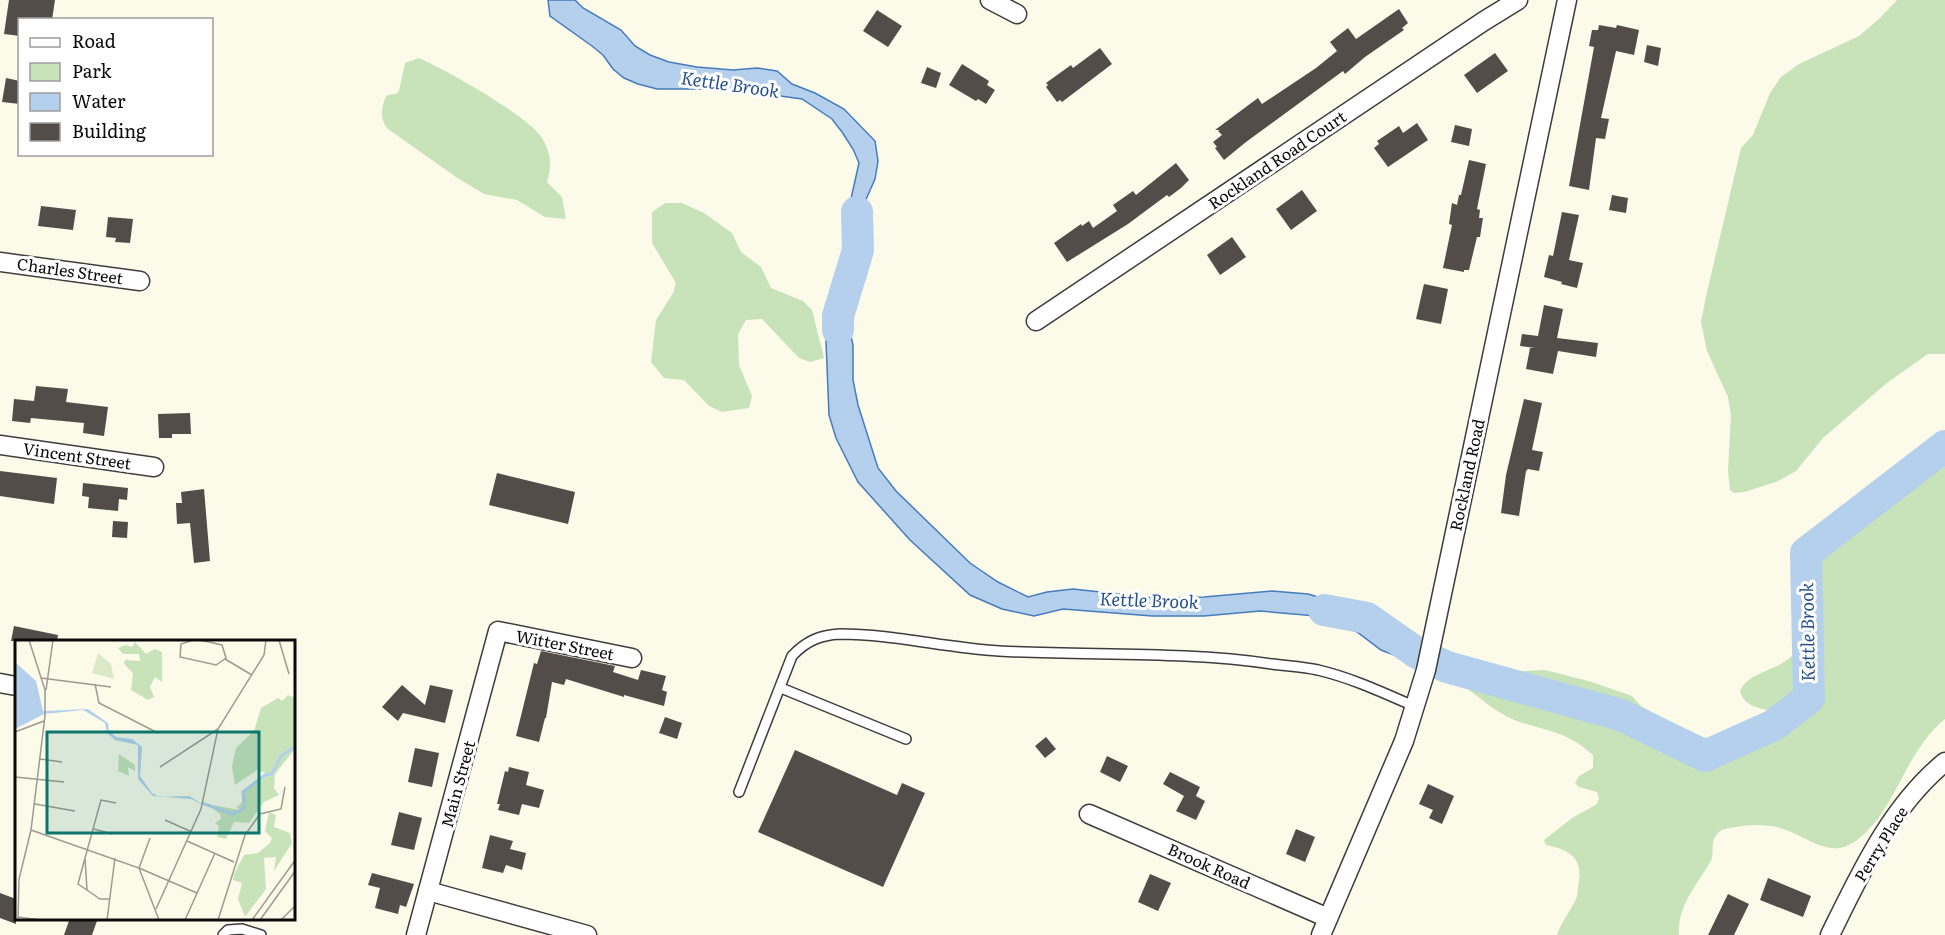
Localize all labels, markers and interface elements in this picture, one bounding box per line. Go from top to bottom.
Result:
legend [18,18,213,156]
text: Road [72,27,116,54]
text: Park [72,57,113,84]
water label: Kettle Brook [679,63,781,104]
text: Water [72,87,126,114]
street label: Rockland Road Court [1203,104,1351,214]
text: Building [72,117,147,144]
street label: Charles Street [16,251,125,289]
street label: Rockland Road [1442,416,1490,533]
street label: Vincent Street [21,436,133,475]
water label: Kettle Brook [1792,582,1821,682]
water label: Kettle Brook [1099,584,1199,615]
street label: Witter Street [514,623,617,665]
inset map [15,640,296,920]
street label: Main Street [434,737,480,830]
street label: Perry Place [1847,801,1913,886]
street label: Brook Road [1164,836,1255,894]

